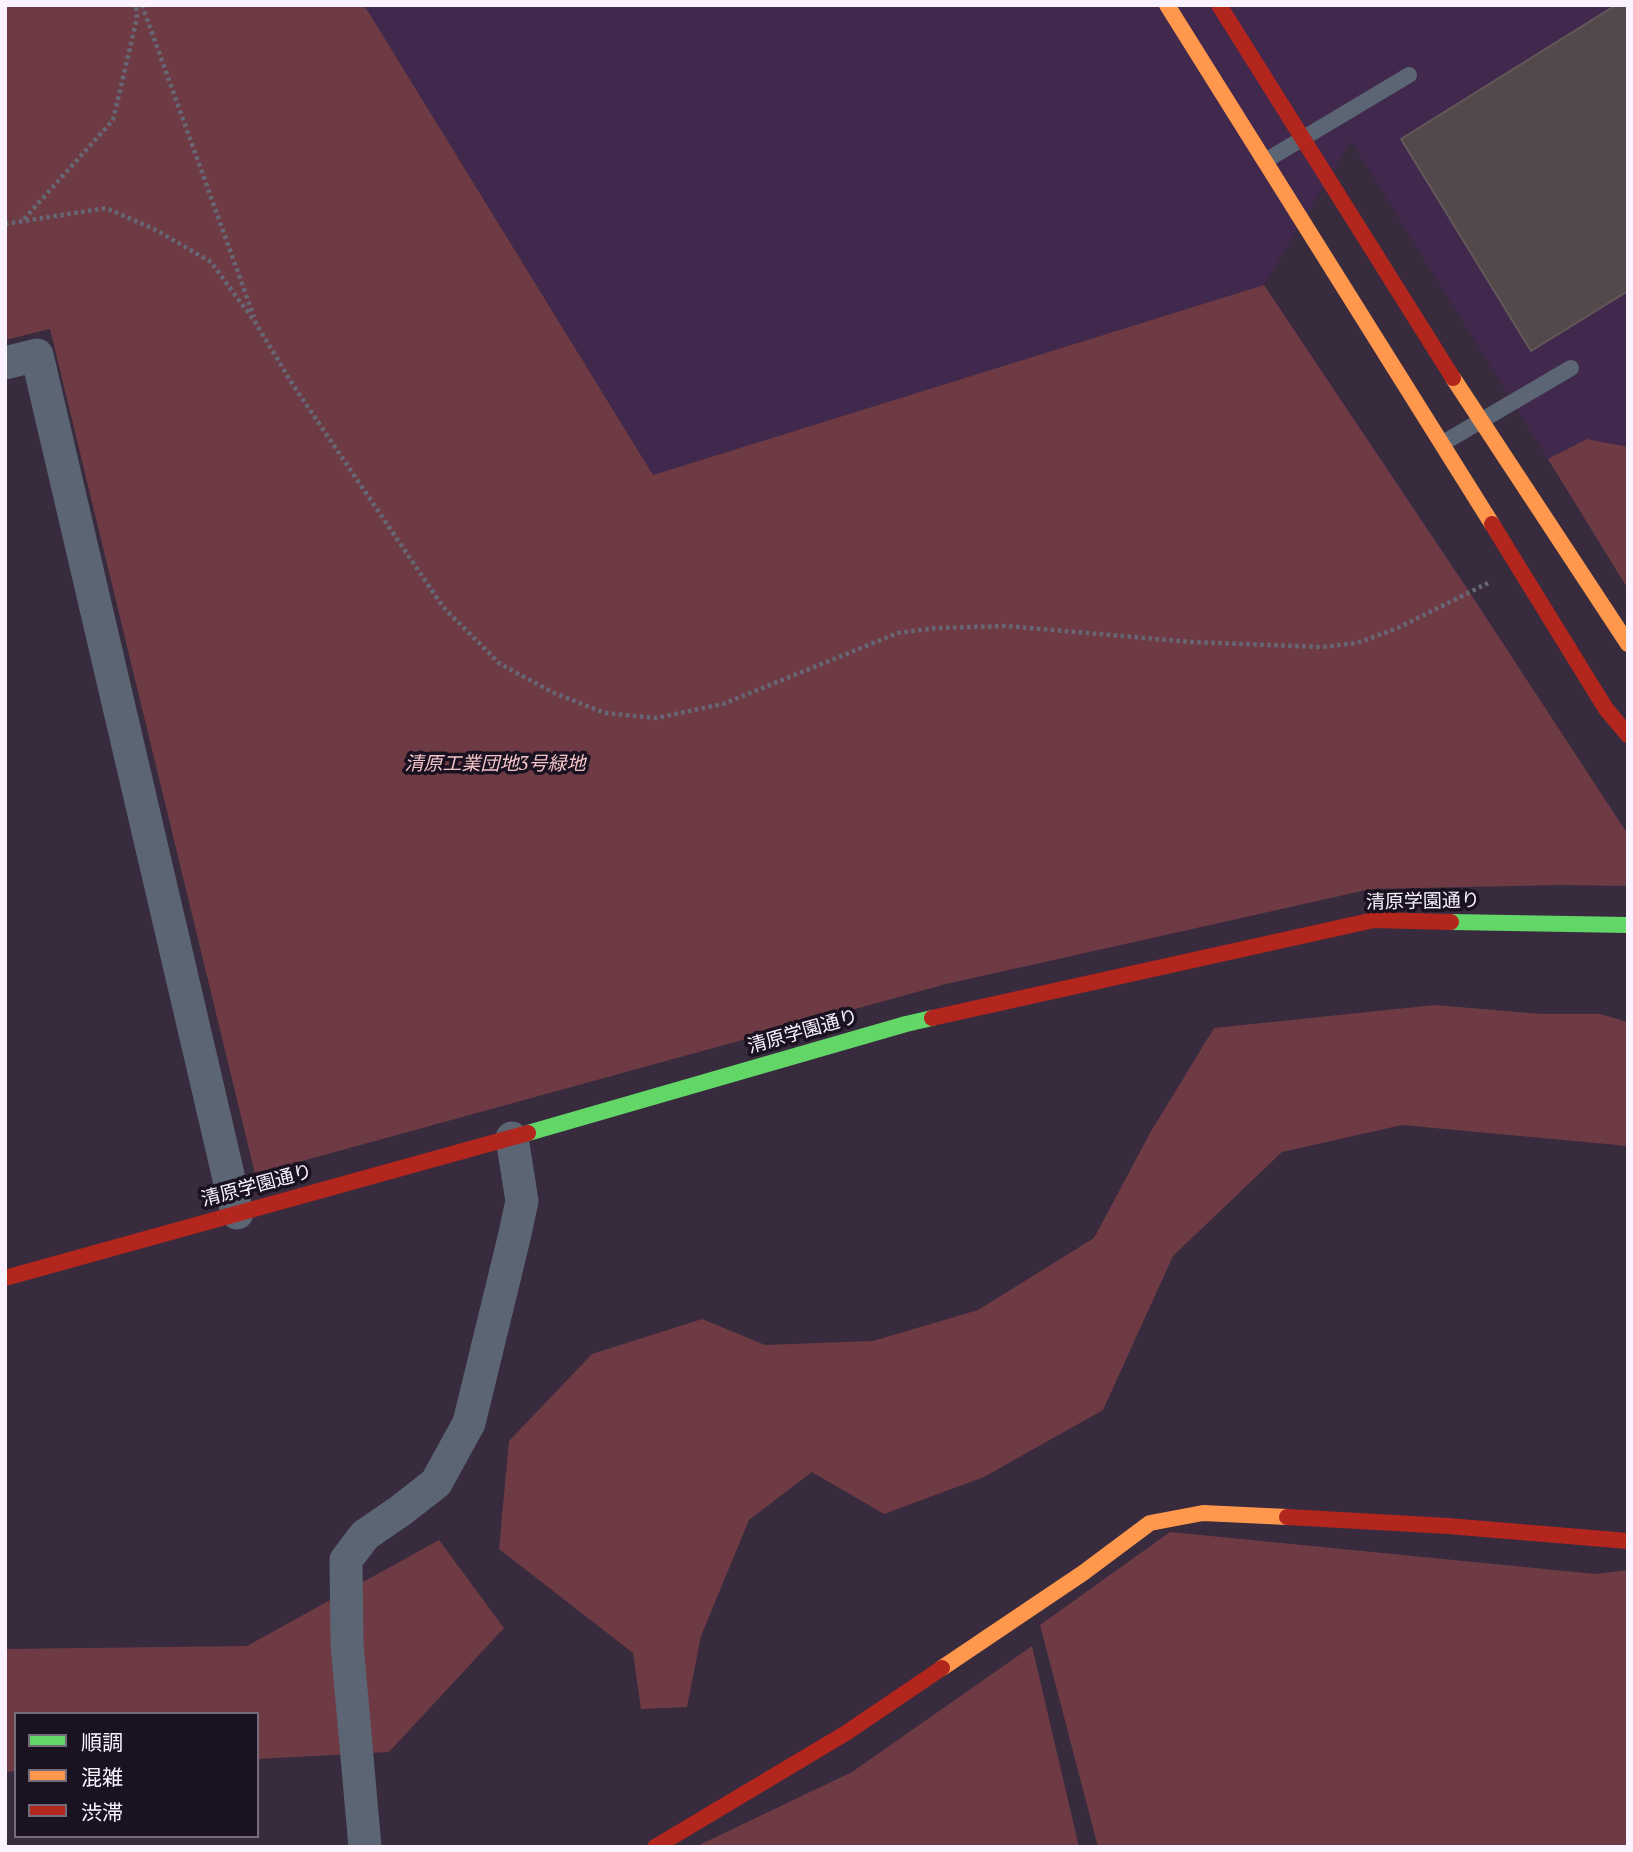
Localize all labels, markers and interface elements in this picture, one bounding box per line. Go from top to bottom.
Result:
park label: 清原工業団地3号緑地 [405,754,585,776]
street label: 清原学園通り [1366,890,1480,914]
street label: 清原学園通り [745,1005,861,1059]
street label: 清原学園通り [199,1160,315,1212]
legend [14,1712,259,1838]
text: 順調 [81,1728,123,1756]
text: 混雑 [81,1763,123,1791]
text: 渋滞 [81,1798,123,1826]

